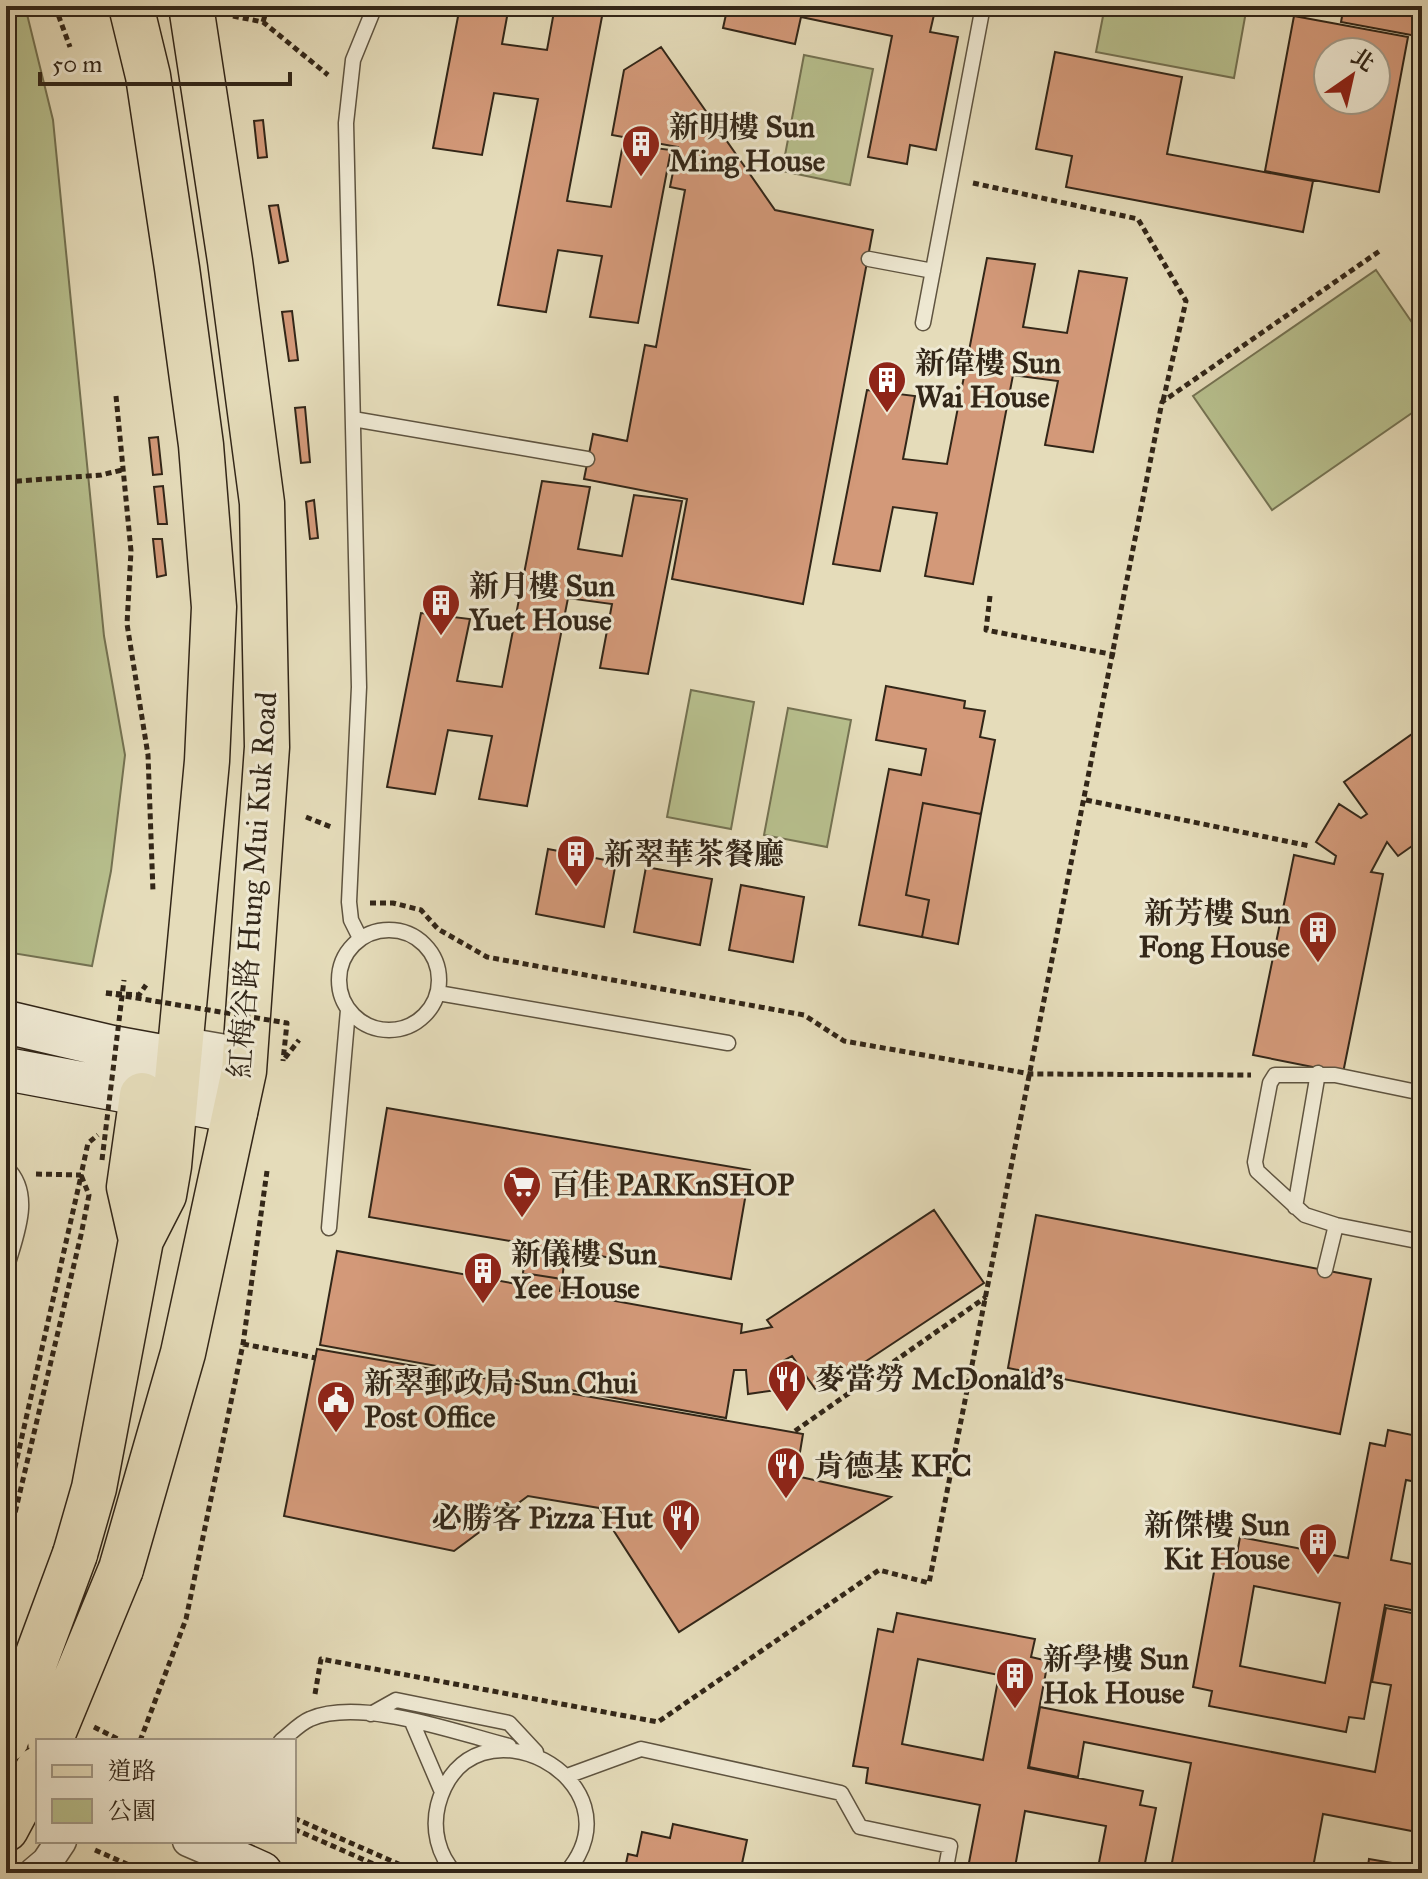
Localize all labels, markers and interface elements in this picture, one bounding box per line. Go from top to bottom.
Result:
scale bar [40,36,290,86]
north arrow [1312,36,1392,116]
text: 北 [1346,42,1380,77]
text: 50 m [52,49,102,79]
place label: 新明樓 Sun Ming House [669,109,826,179]
building icon: 新明樓 Sun Ming House [620,123,662,178]
place label: 新偉樓 Sun Wai House [915,345,1062,415]
building icon: 新偉樓 Sun Wai House [866,359,908,414]
place label: 新月樓 Sun Yuet House [468,568,616,638]
building icon: 新月樓 Sun Yuet House [420,582,462,637]
street label: 紅梅谷路 Hung Mui Kuk Road [222,691,284,1079]
building icon: 新翠華茶餐廳 [555,833,597,888]
place label: 新翠華茶餐廳 [604,836,784,872]
place label: 新芳樓 Sun Fong House [1139,895,1291,965]
building icon: 新芳樓 Sun Fong House [1297,909,1339,964]
supermarket icon: 百佳 PARKnSHOP [501,1164,543,1219]
place label: 百佳 PARKnSHOP [550,1167,794,1203]
place label: 新儀樓 Sun Yee House [510,1236,658,1306]
building icon: 新儀樓 Sun Yee House [462,1250,504,1305]
restaurant icon: 麥當勞 McDonald's [766,1358,808,1413]
place label: 麥當勞 McDonald's [815,1361,1064,1397]
place label: 新翠郵政局 Sun Chui Post Office [364,1365,638,1435]
public building icon: 新翠郵政局 Sun Chui Post Office [315,1379,357,1434]
restaurant icon: 肯德基 KFC [765,1445,807,1500]
place label: 肯德基 KFC [814,1448,972,1484]
restaurant icon: 必勝客 Pizza Hut [660,1497,702,1552]
place label: 必勝客 Pizza Hut [432,1500,653,1536]
place label: 新傑樓 Sun Kit House [1144,1507,1291,1577]
building icon: 新傑樓 Sun Kit House [1297,1521,1339,1576]
place label: 新學樓 Sun Hok House [1043,1641,1190,1711]
building icon: 新學樓 Sun Hok House [994,1655,1036,1710]
legend [36,1739,296,1843]
text: 道路 [108,1756,156,1786]
text: 公園 [108,1796,156,1826]

